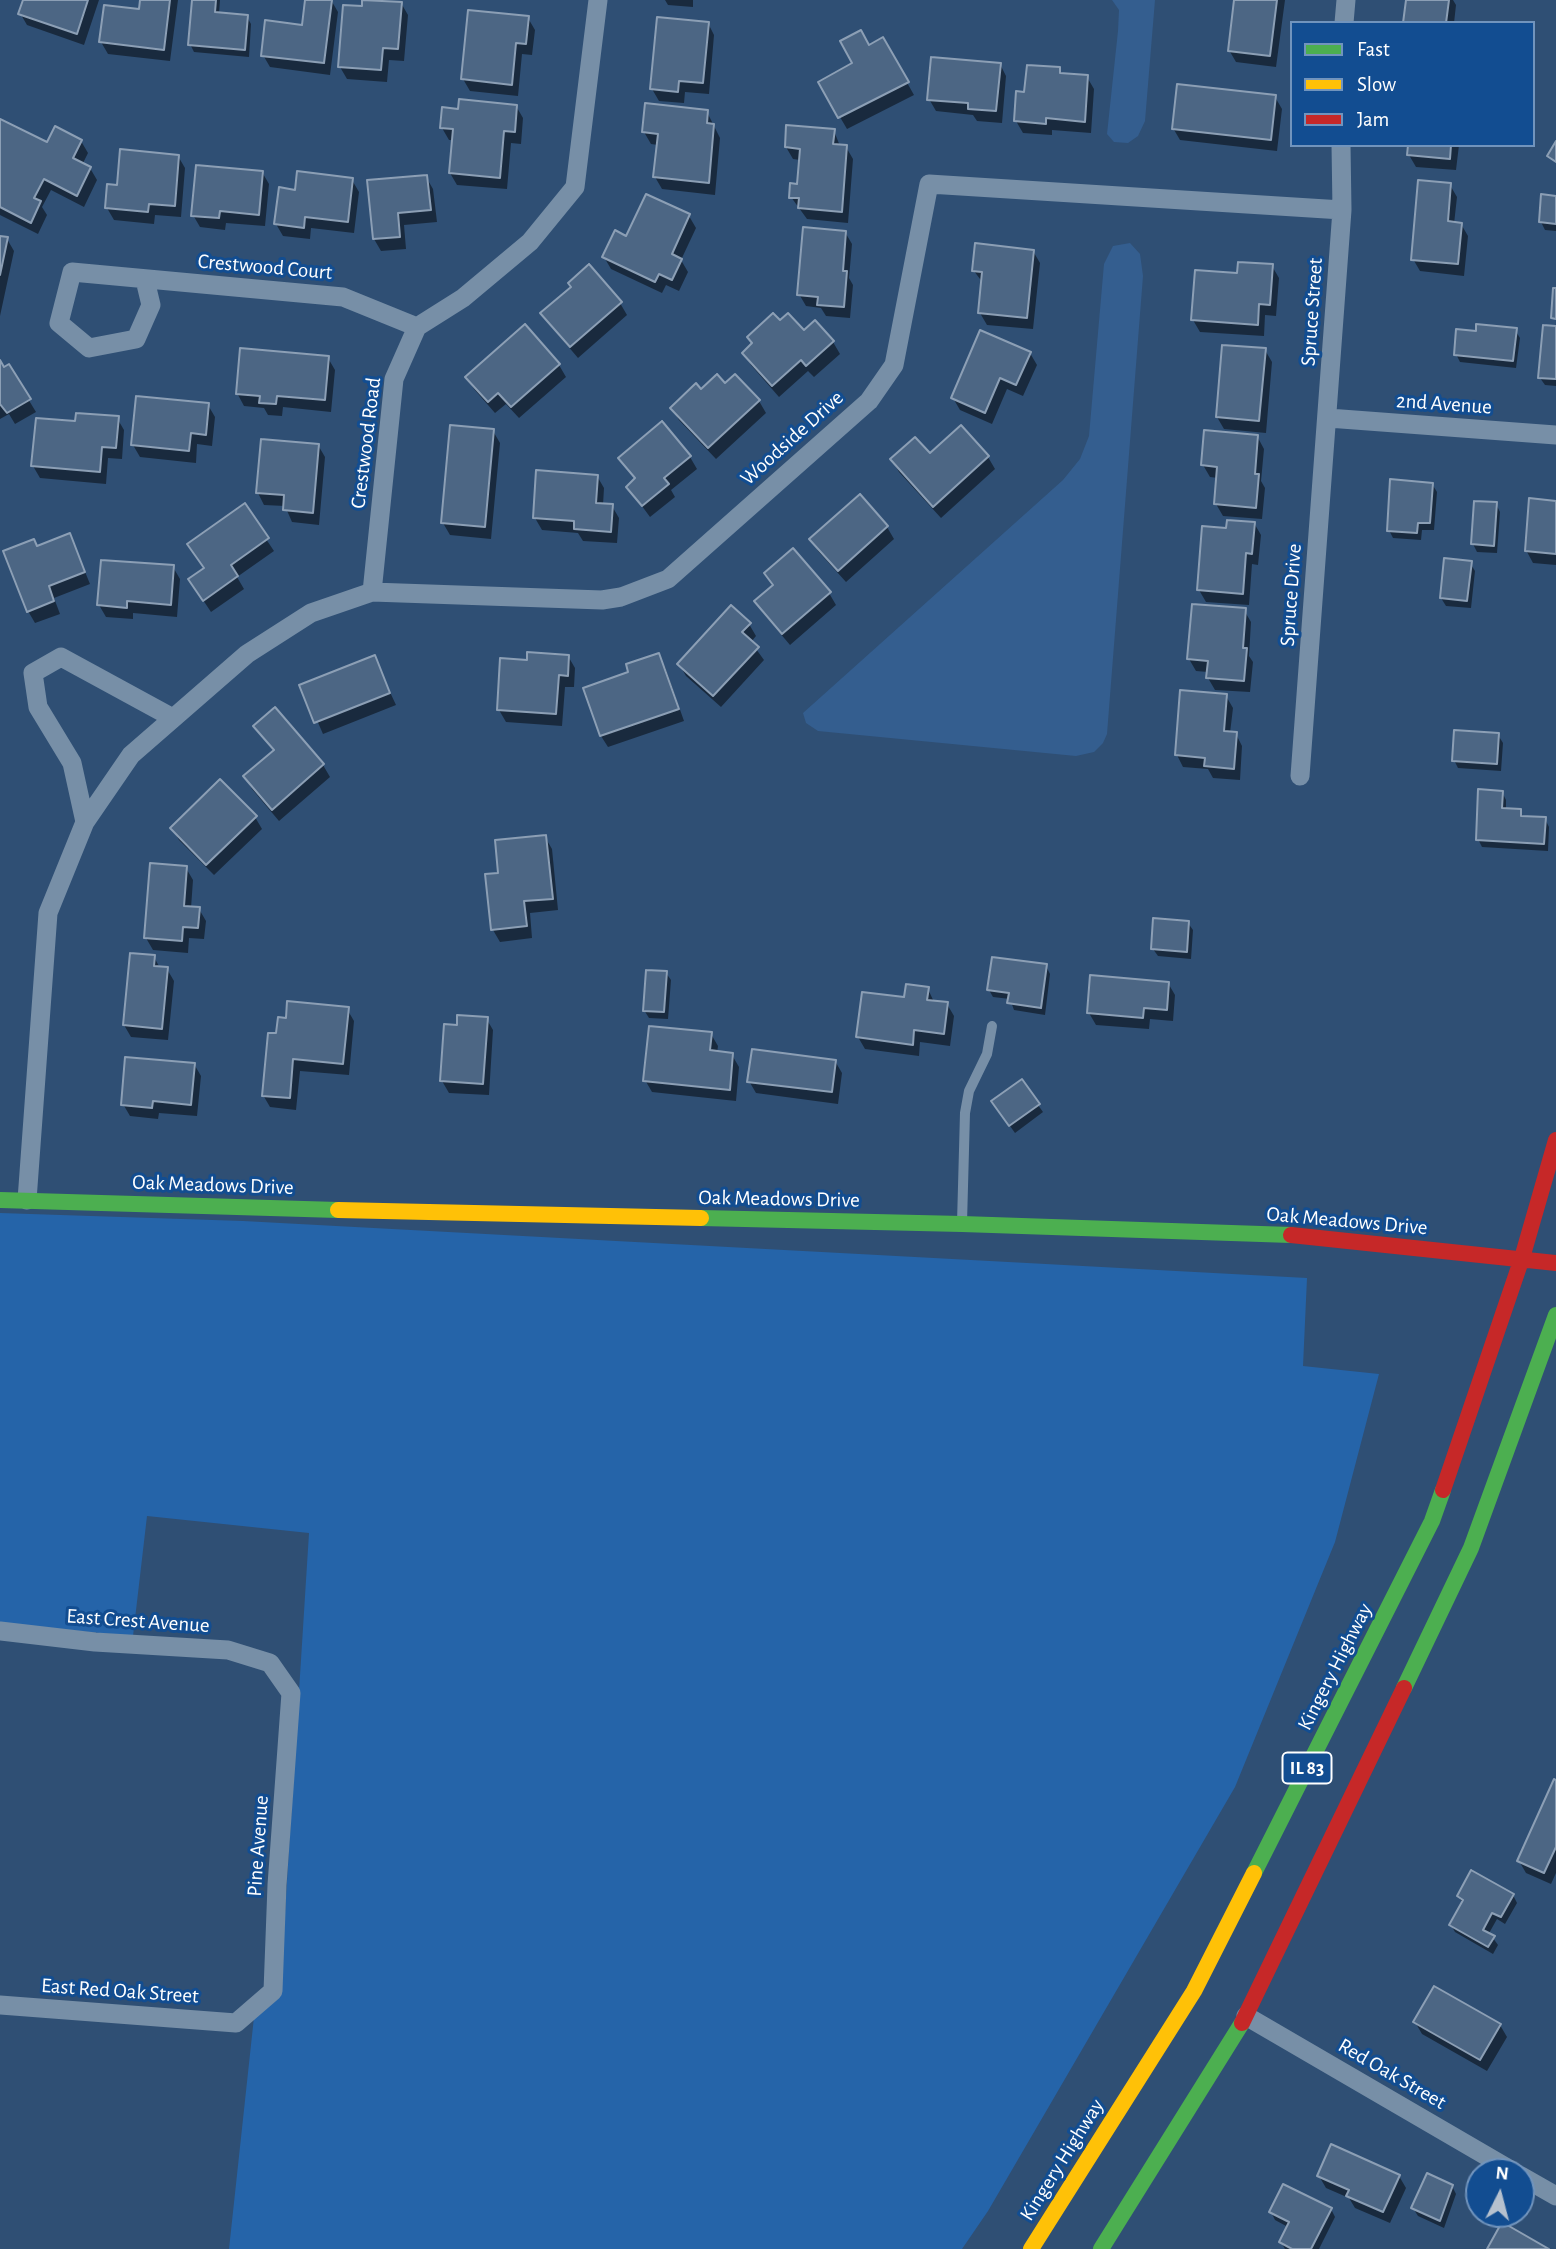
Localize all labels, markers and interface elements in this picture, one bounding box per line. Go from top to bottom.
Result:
legend [1290,21,1535,147]
text: Fast [1357,39,1390,60]
text: Slow [1357,74,1396,95]
text: Jam [1357,109,1389,130]
street label: Crestwood Court [197,249,333,285]
street label: Spruce Street [1296,257,1328,367]
street label: Crestwood Road [345,376,387,510]
street label: Woodside Drive [735,385,849,491]
street label: 2nd Avenue [1395,388,1493,420]
street label: Spruce Drive [1275,543,1307,647]
street label: Oak Meadows Drive [132,1170,294,1200]
street label: Oak Meadows Drive [698,1185,860,1213]
street label: Oak Meadows Drive [1265,1201,1429,1241]
street label: Kingery Highway [1292,1599,1378,1735]
street label: East Crest Avenue [66,1603,210,1639]
road number: IL 83 [1282,1752,1332,1784]
street label: Pine Avenue [242,1795,274,1897]
street label: East Red Oak Street [40,1973,200,2009]
street label: Red Oak Street [1334,2033,1450,2115]
street label: Kingery Highway [1014,2094,1110,2226]
north arrow [1465,2158,1535,2228]
text: N [1494,2163,1510,2184]

